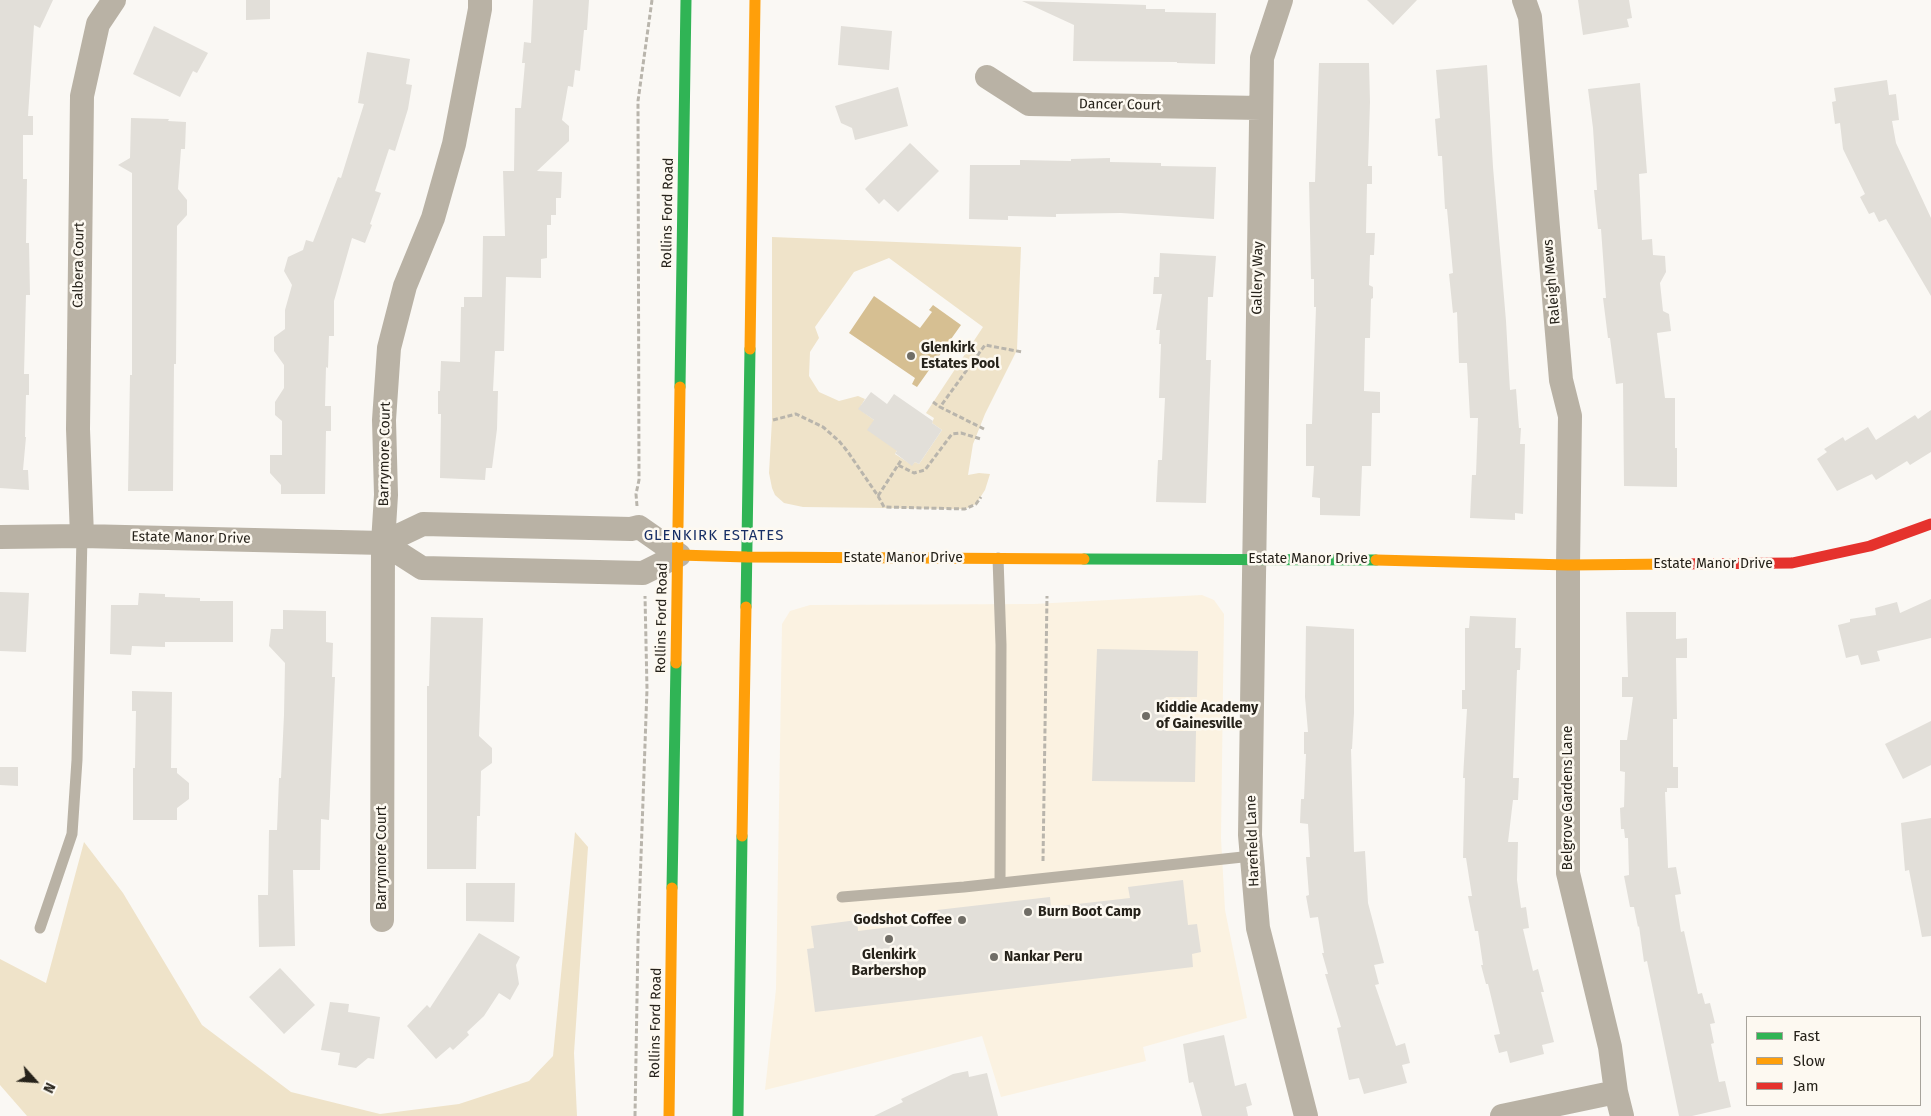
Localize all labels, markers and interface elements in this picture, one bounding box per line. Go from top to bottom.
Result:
street label: Dancer Court [1079,96,1161,114]
street label: Rollins Ford Road [659,157,677,269]
street label: Calbera Court [70,222,88,308]
street label: Raleigh Mews [1540,239,1564,325]
street label: Gallery Way [1249,241,1267,315]
place label: Glenkirk Estates Pool [921,340,999,372]
marker: Glenkirk Estates Pool [905,350,917,362]
street label: Barrymore Court [376,402,394,506]
district label: GLENKIRK ESTATES [642,527,786,545]
street label: Estate Manor Drive [131,529,251,547]
street label: Estate Manor Drive [843,550,963,566]
street label: Estate Manor Drive [1248,551,1368,567]
street label: Estate Manor Drive [1653,556,1773,572]
street label: Rollins Ford Road [653,562,671,674]
place label: Kiddie Academy of Gainesville [1156,700,1258,732]
marker: Kiddie Academy of Gainesville [1140,710,1152,722]
street label: Belgrove Gardens Lane [1560,726,1576,870]
street label: Harefield Lane [1243,795,1263,887]
street label: Barrymore Court [374,806,390,910]
place label: Burn Boot Camp [1038,904,1141,920]
marker: Burn Boot Camp [1022,906,1034,918]
place label: Godshot Coffee [853,912,952,928]
marker: Godshot Coffee [956,914,968,926]
marker: Glenkirk Barbershop [883,933,895,945]
place label: Glenkirk Barbershop [852,947,926,980]
place label: Nankar Peru [1004,949,1082,965]
marker: Nankar Peru [988,951,1000,963]
street label: Rollins Ford Road [647,967,665,1079]
legend [1746,1016,1921,1106]
text: Fast [1793,1027,1820,1045]
text: Slow [1793,1052,1825,1070]
north arrow [10,1056,60,1106]
text: Jam [1793,1077,1819,1095]
text: N [39,1080,59,1096]

